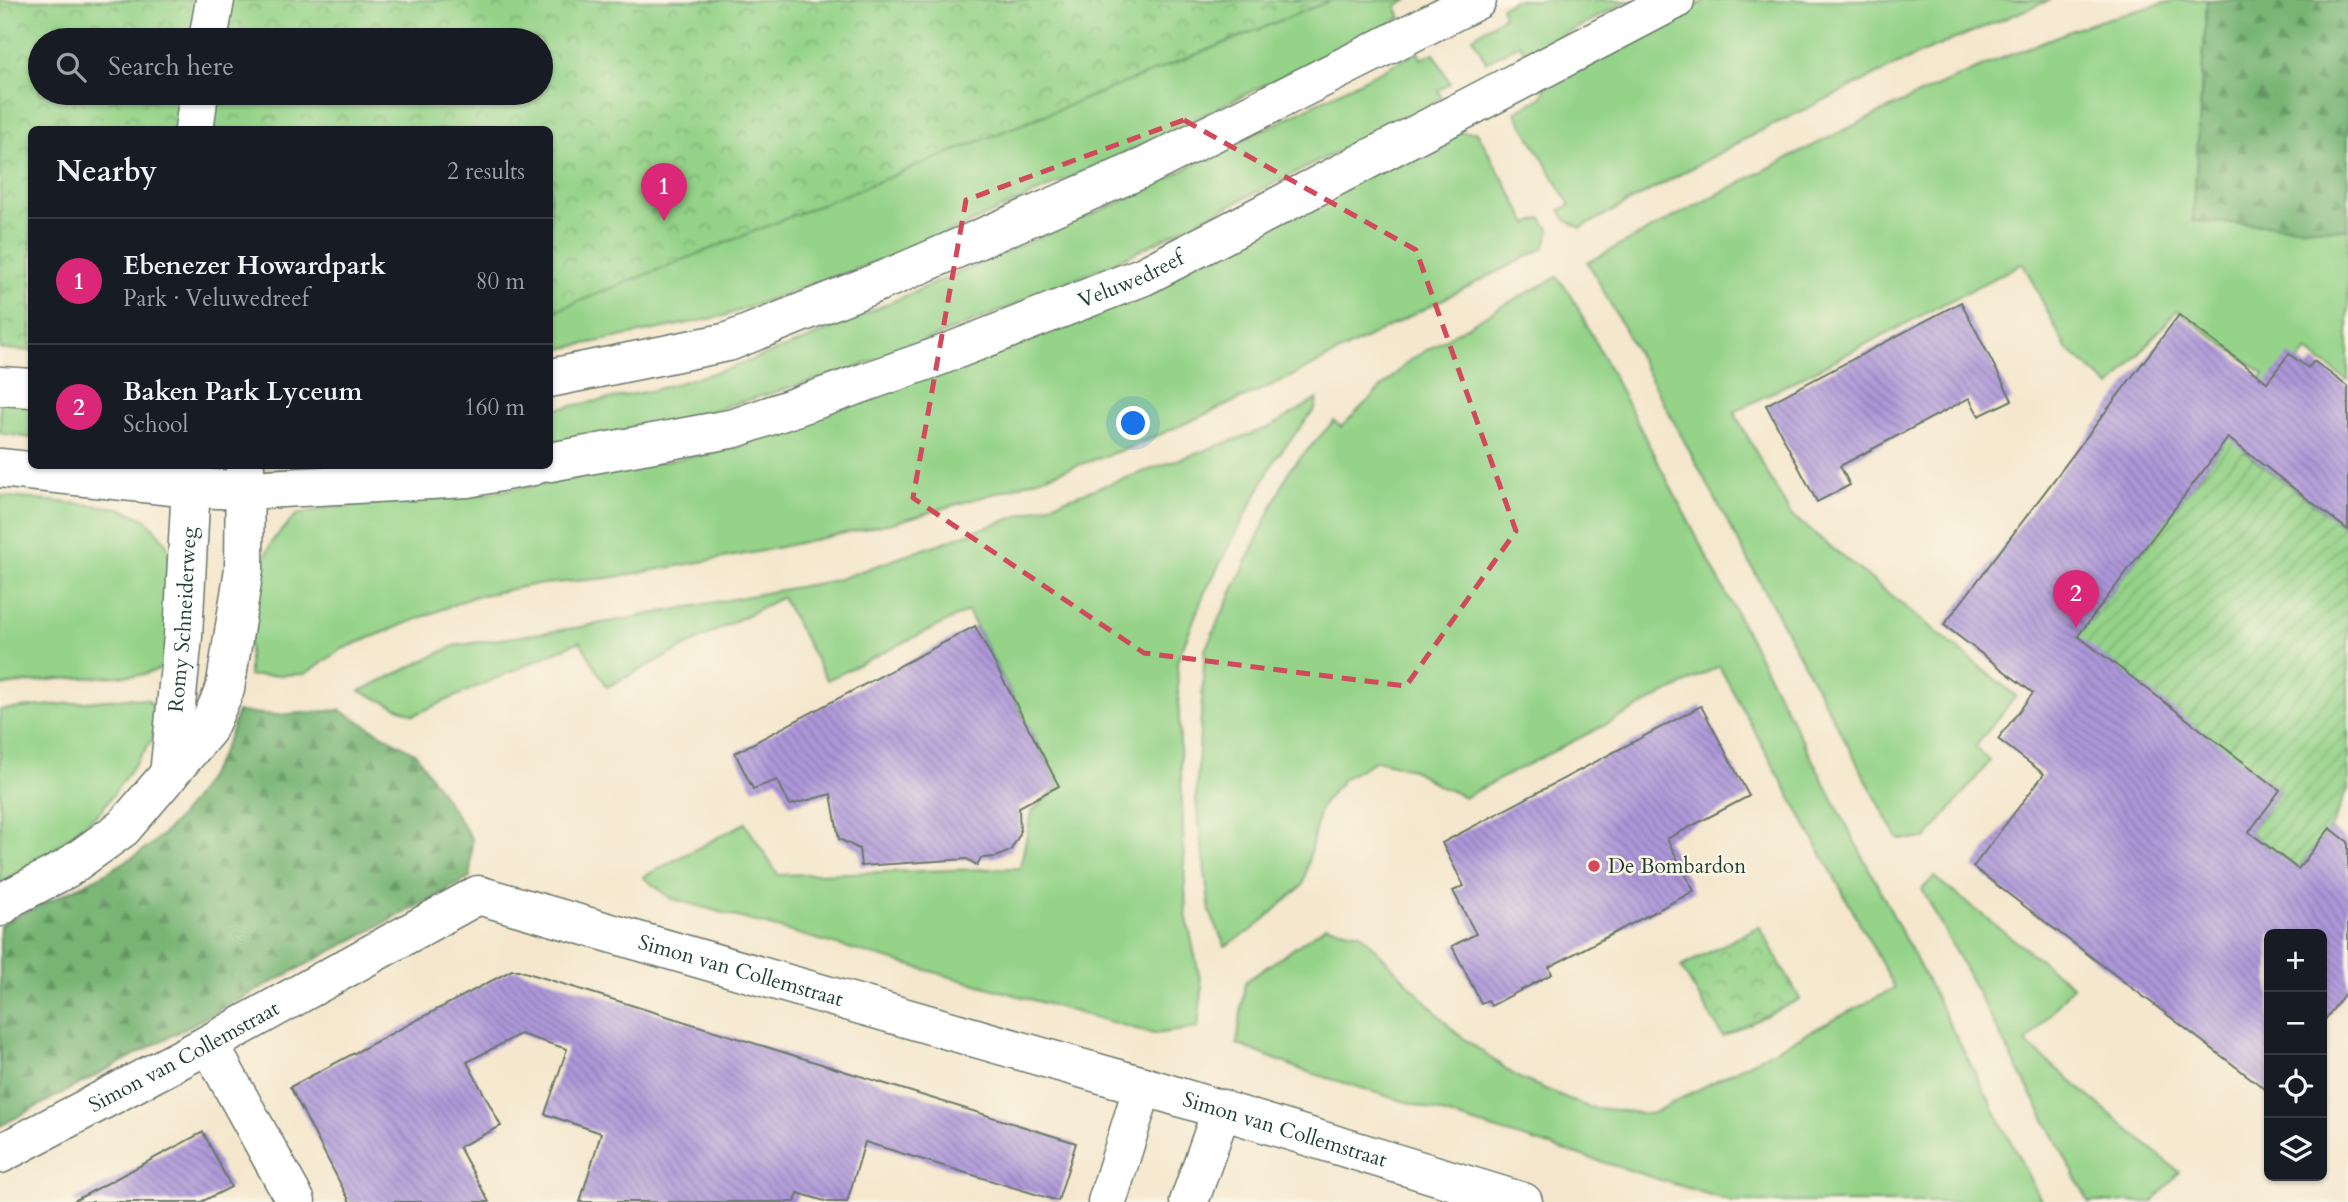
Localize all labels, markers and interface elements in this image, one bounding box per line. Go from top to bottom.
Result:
search box [28,28,553,105]
icon: search [52,48,90,86]
text: Search here [108,49,234,84]
text: Nearby [56,151,157,192]
text: 2 results [447,156,525,187]
pin: 1 [641,163,687,221]
street label: Veluwedreef [1074,242,1192,315]
text: Ebenezer Howardpark [123,248,386,283]
text: 1 [73,266,85,297]
text: 80 m [476,266,525,297]
text: Park · Veluwedreef [123,283,309,314]
text: Baken Park Lyceum [123,374,362,409]
text: 2 [73,392,85,423]
text: 160 m [464,392,525,423]
your location [1116,406,1150,440]
text: School [123,409,188,440]
street label: Romy Schneiderweg [161,526,203,714]
pin: 2 [2053,570,2099,628]
place label: De Bombardon [1608,852,1746,881]
marker: De Bombardon [1586,858,1602,874]
street label: Simon van Collemstraat [635,927,847,1014]
map controls [2264,929,2327,1181]
button: + [2264,929,2327,992]
button: − [2264,992,2327,1055]
street label: Simon van Collemstraat [84,993,284,1119]
button: locate [2264,1055,2327,1118]
street label: Simon van Collemstraat [1179,1085,1391,1174]
button: layers [2264,1118,2327,1181]

